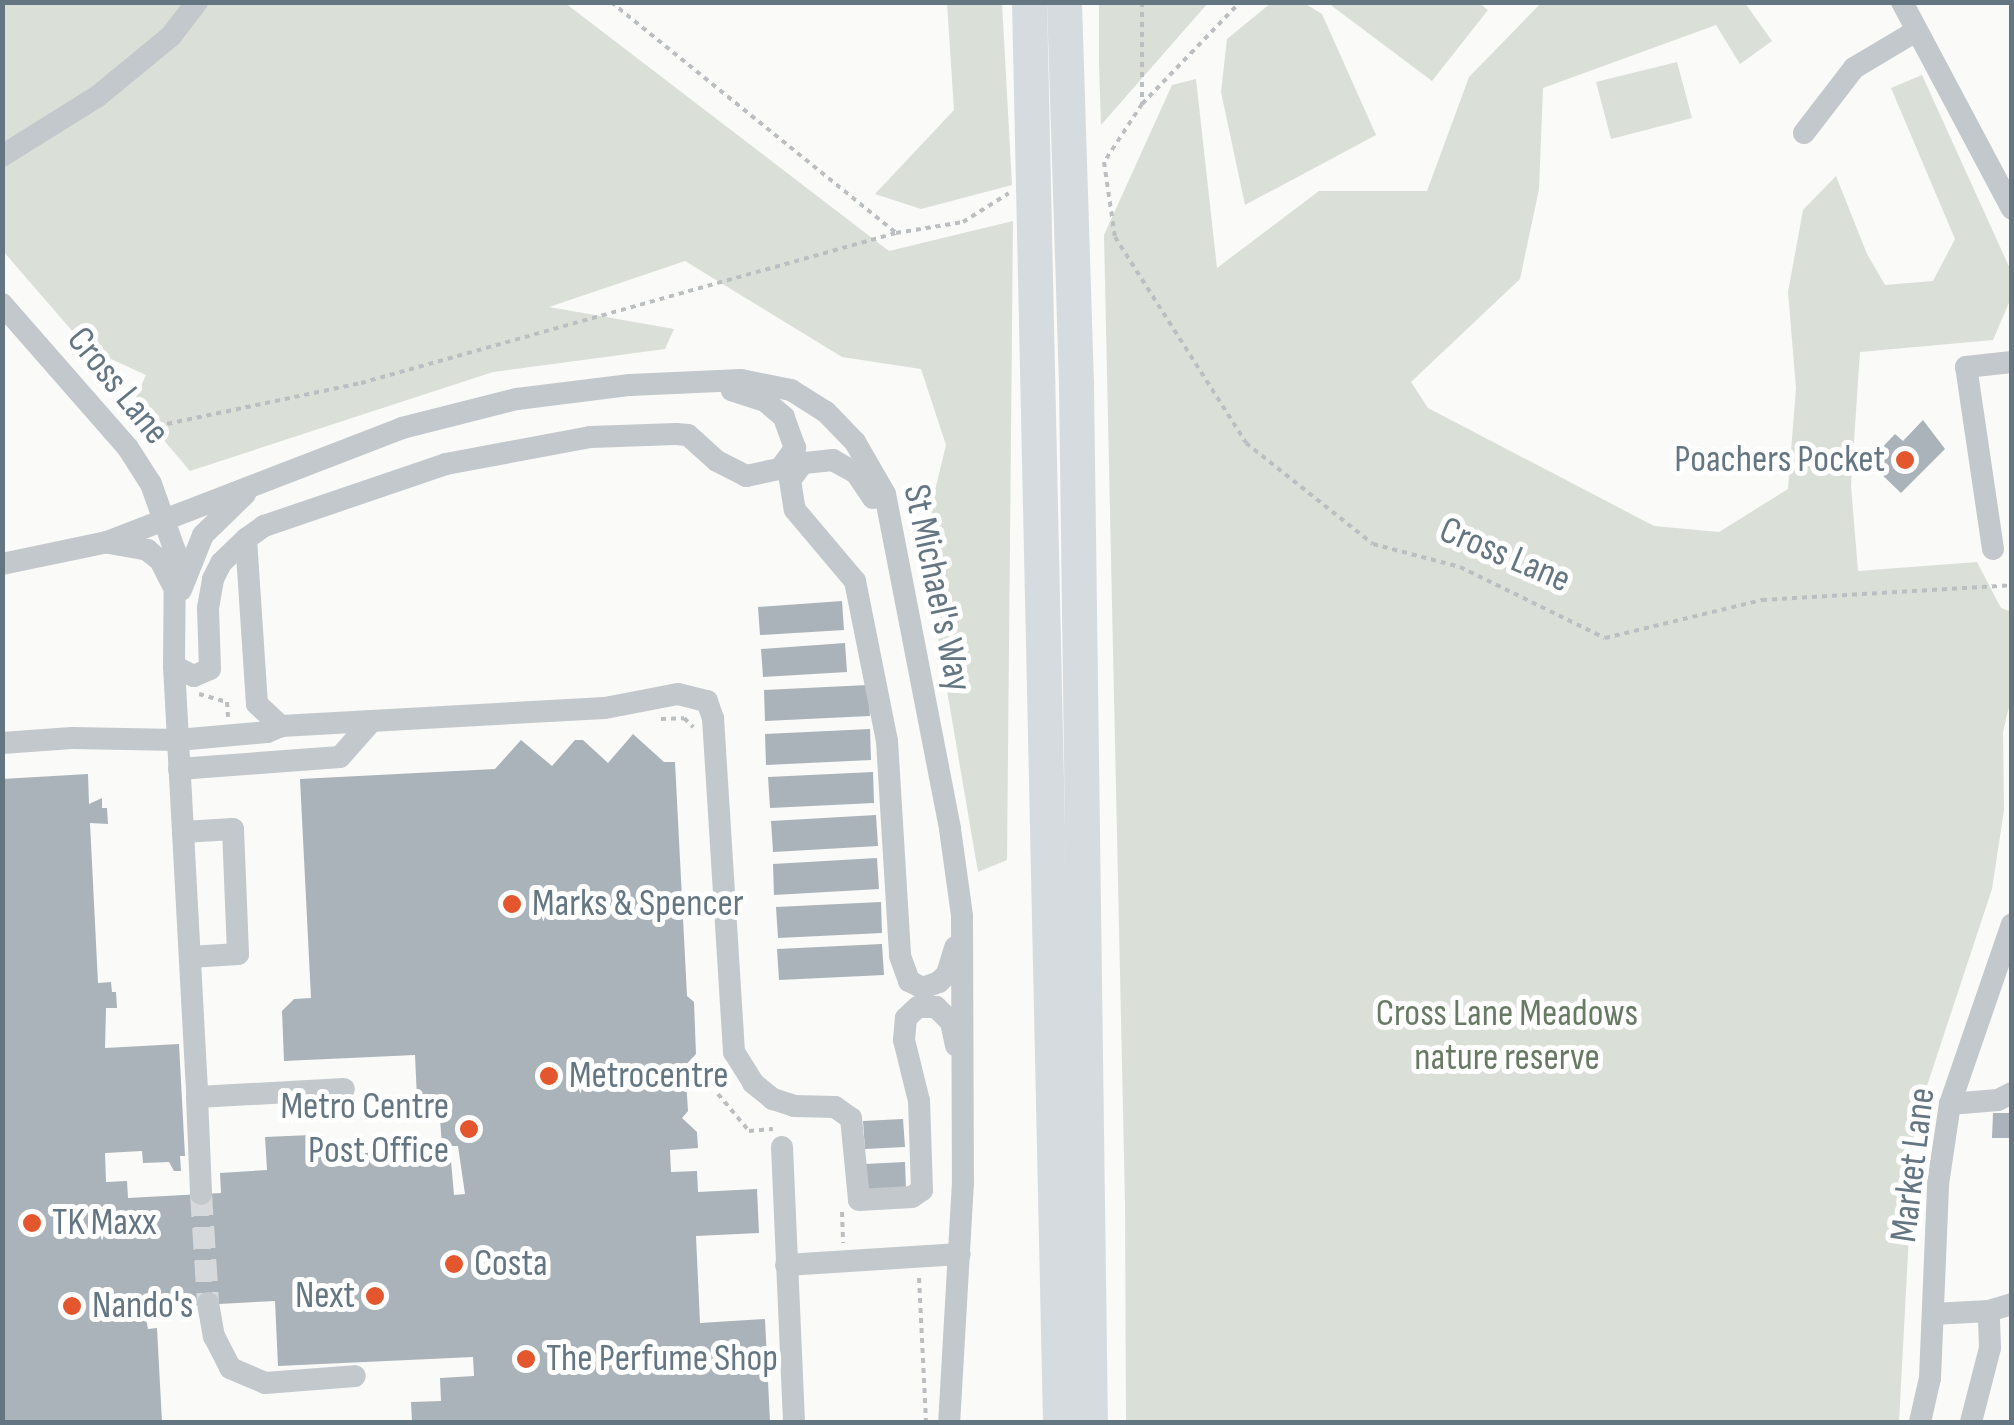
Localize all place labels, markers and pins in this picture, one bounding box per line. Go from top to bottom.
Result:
place label: Poachers Pocket [1674,437,1885,483]
marker: Poachers Pocket [1894,449,1916,471]
place label: Marks & Spencer [532,881,744,927]
marker: Marks & Spencer [501,893,523,915]
place label: Metrocentre [569,1053,728,1099]
marker: Metrocentre [538,1065,560,1087]
place label: Metro Centre Post Office [281,1084,449,1174]
marker: Metro Centre Post Office [458,1118,480,1140]
place label: TK Maxx [52,1200,156,1246]
marker: TK Maxx [21,1212,43,1234]
place label: Costa [474,1241,548,1287]
marker: Costa [443,1253,465,1275]
place label: Next [295,1273,355,1319]
place label: Nando's [92,1283,193,1329]
marker: Next [364,1285,386,1307]
marker: Nando's [61,1295,83,1317]
place label: The Perfume Shop [546,1336,778,1382]
marker: The Perfume Shop [515,1348,537,1370]

